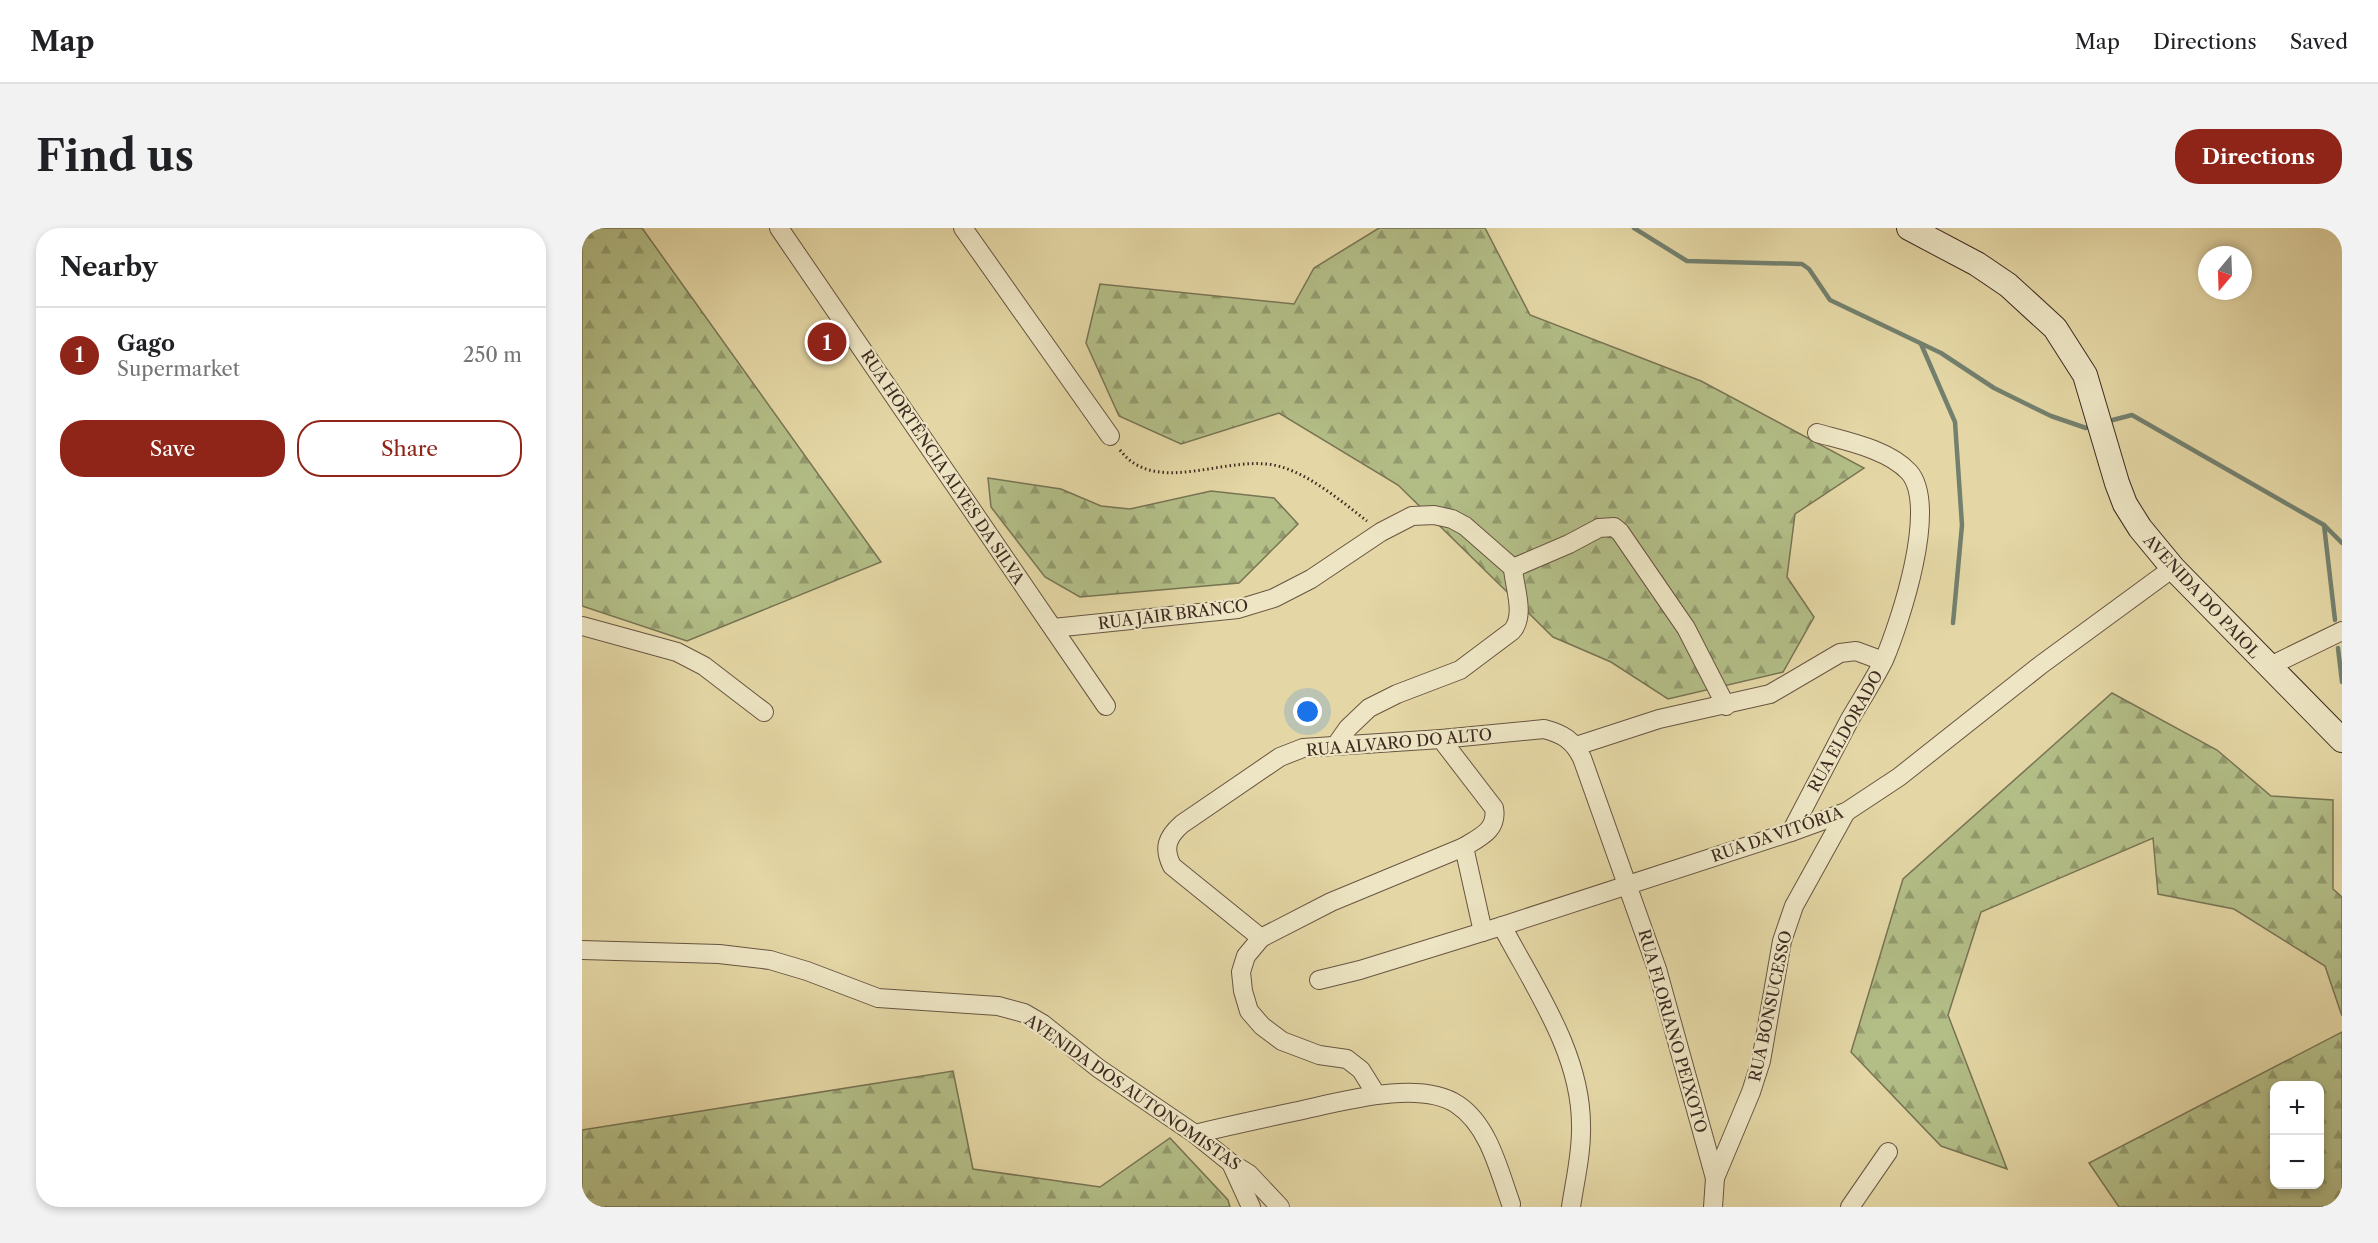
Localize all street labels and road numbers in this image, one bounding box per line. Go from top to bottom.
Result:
street label: RUA HORTÊNCIA ALVES DA SILVA [857,346,1030,589]
street label: AVENIDA DO PAIOL [2139,529,2265,662]
street label: RUA JAIR BRANCO [1097,595,1249,633]
street label: RUA ELDORADO [1803,667,1887,795]
street label: RUA ALVARO DO ALTO [1305,724,1493,760]
street label: RUA DA VITÓRIA [1708,802,1847,866]
street label: RUA FLORIANO PEIXOTO [1634,927,1712,1135]
street label: RUA BONSUCESSO [1744,929,1796,1083]
street label: AVENIDA DOS AUTONOMISTAS [1020,1009,1245,1174]

